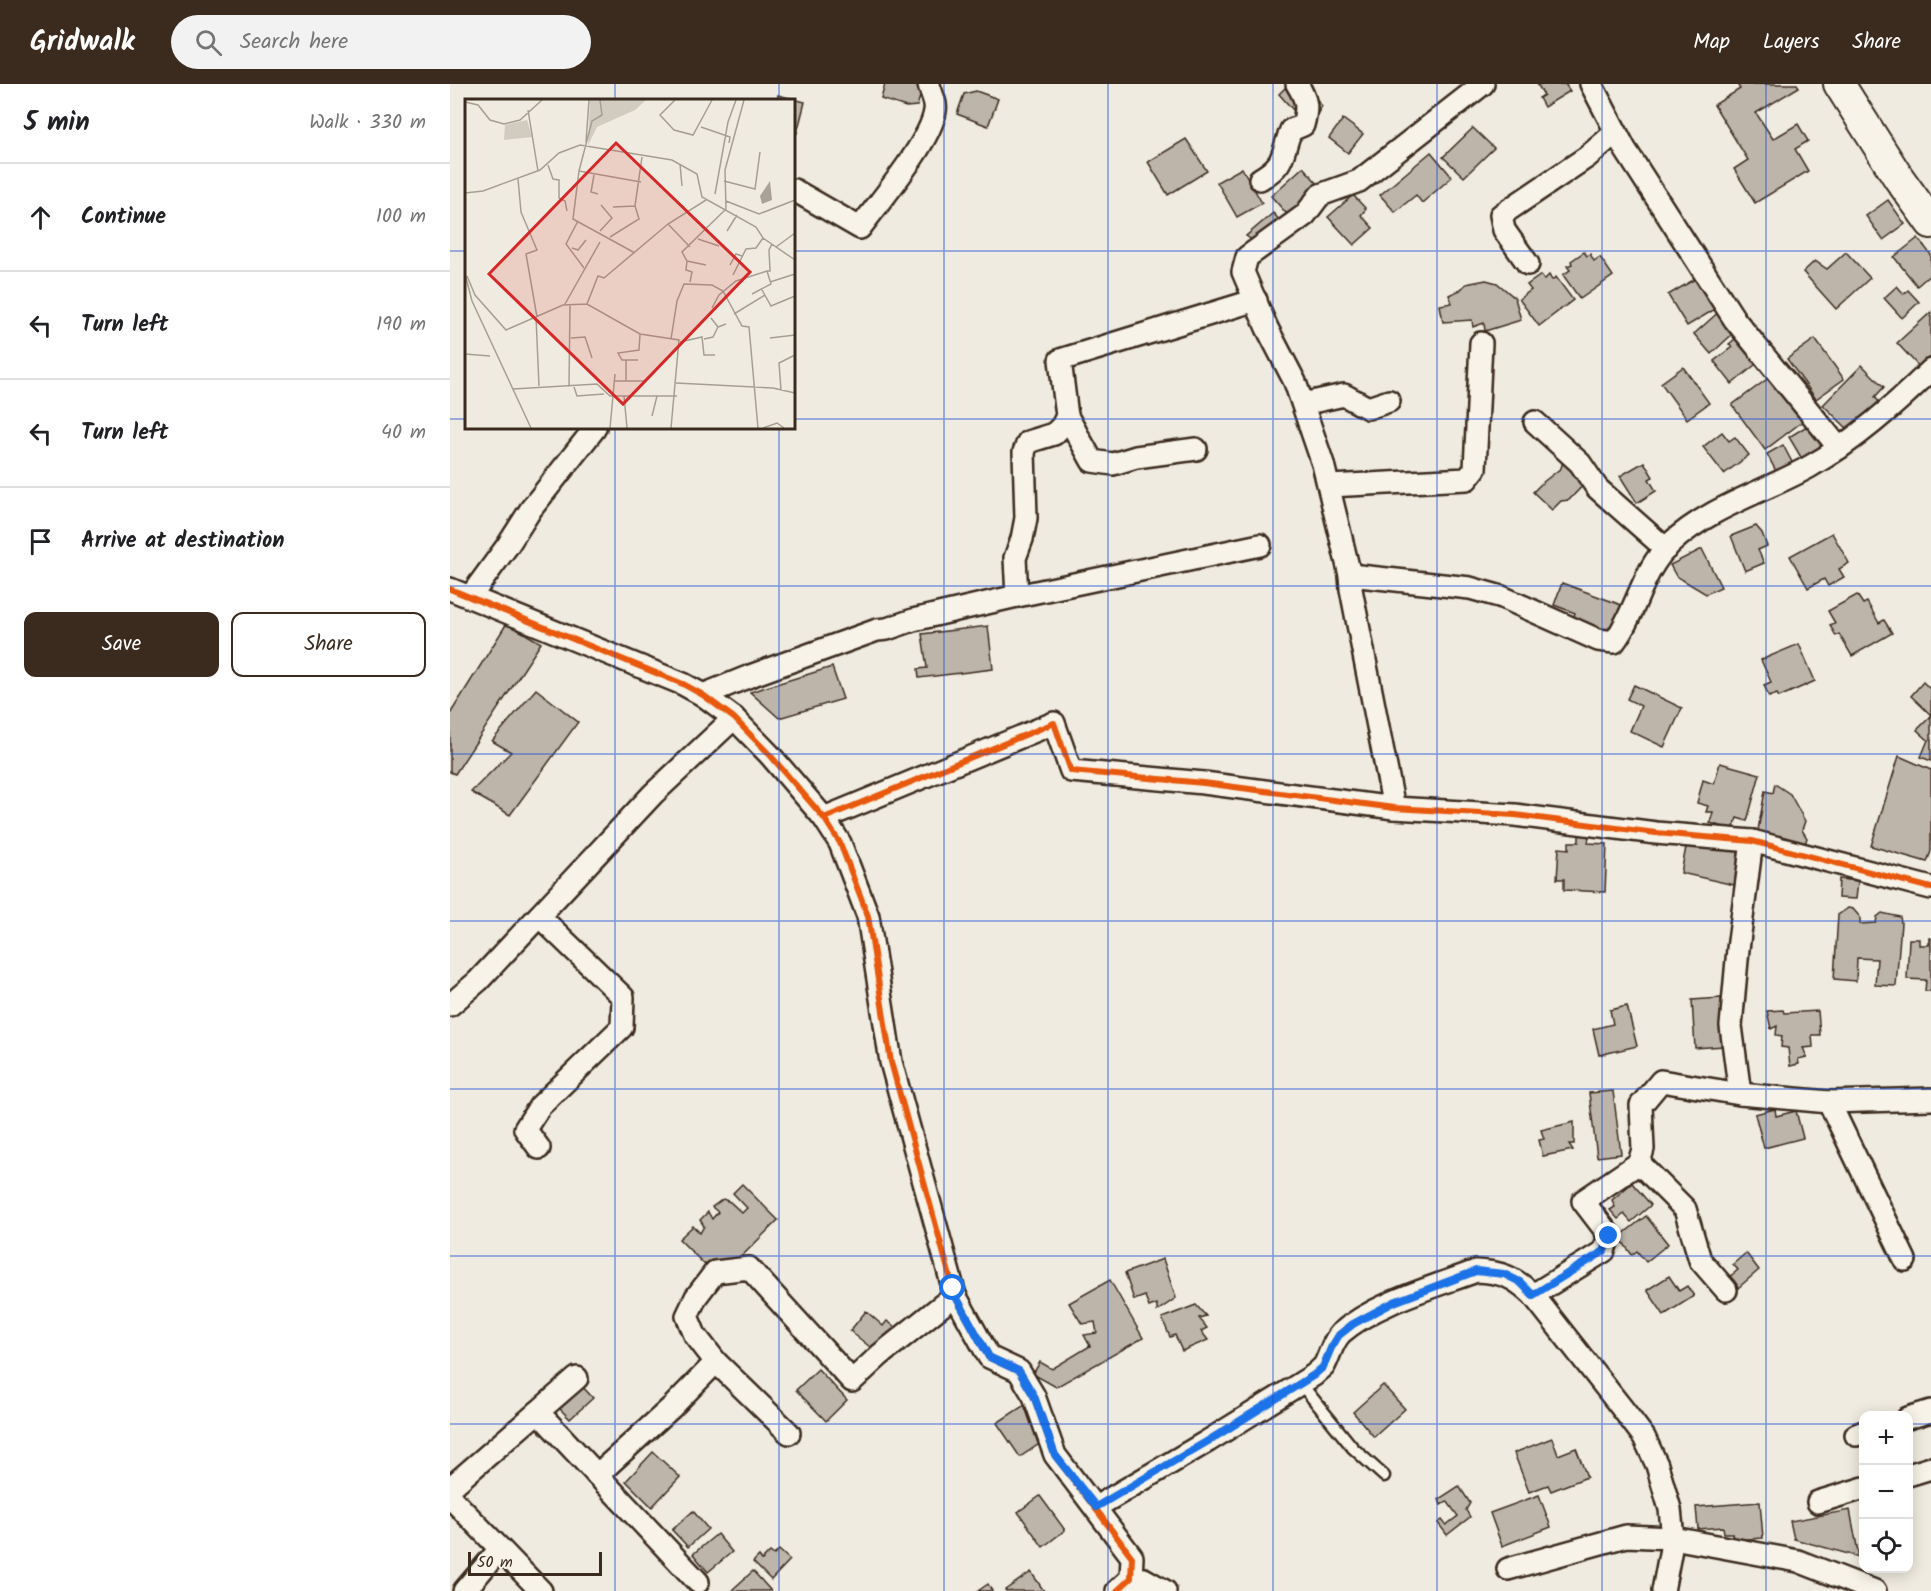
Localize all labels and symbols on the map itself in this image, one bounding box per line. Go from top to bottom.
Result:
inset map [465,99,795,429]
route end [1595,1222,1621,1248]
route start [939,1274,965,1300]
scale bar [468,1549,602,1576]

